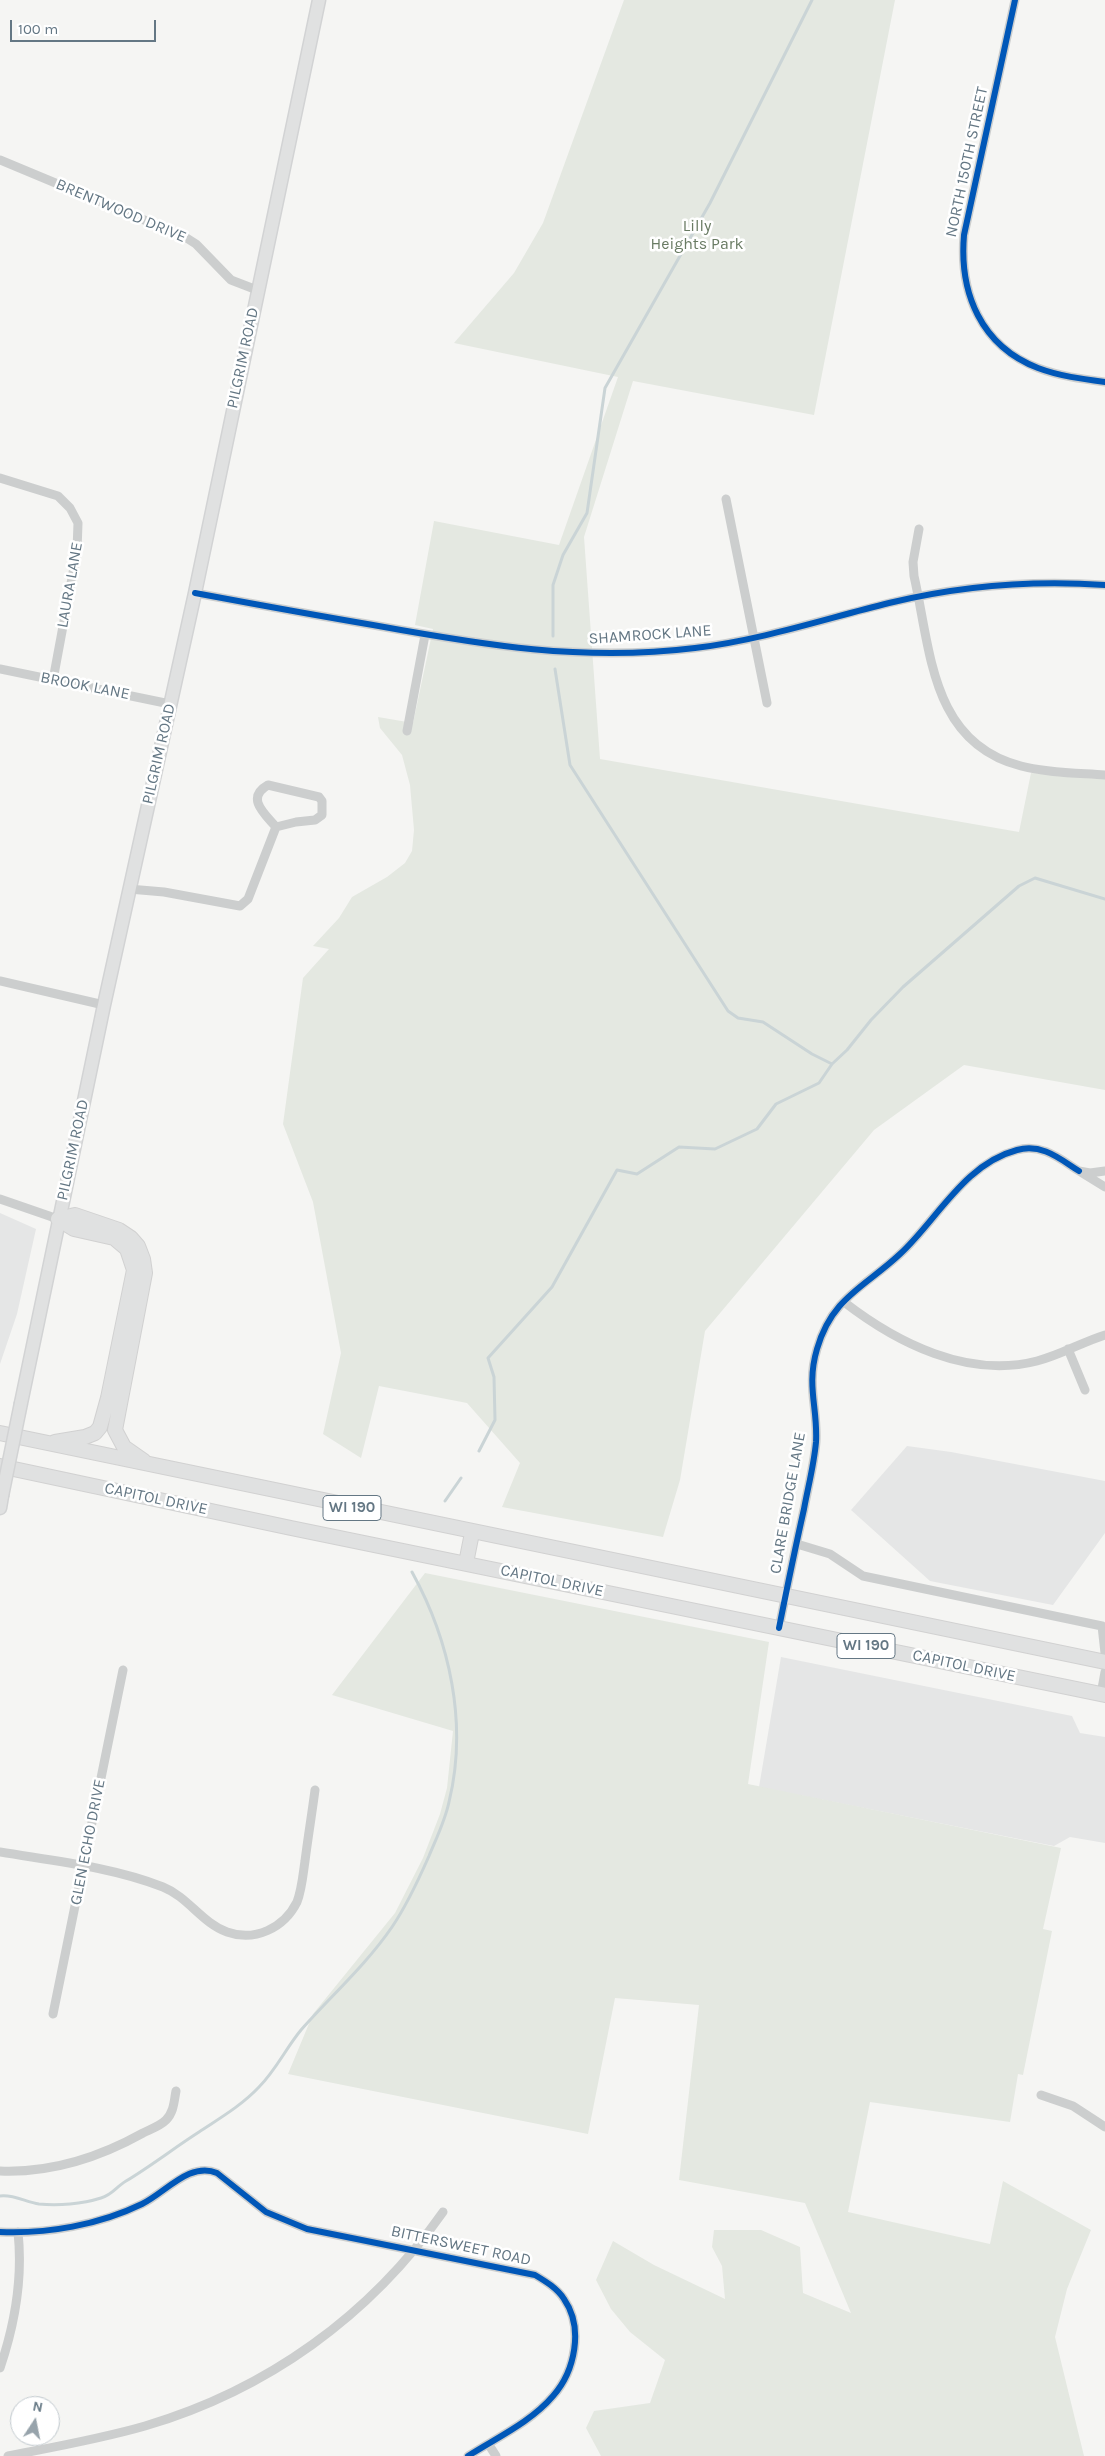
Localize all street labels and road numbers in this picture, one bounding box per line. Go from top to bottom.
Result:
street label: NORTH 150TH STREET [942,85,992,239]
street label: BRENTWOOD DRIVE [53,175,189,247]
street label: PILGRIM ROAD [223,306,263,410]
street label: LAURA LANE [53,541,87,629]
street label: SHAMROCK LANE [588,621,712,649]
street label: BROOK LANE [39,668,131,704]
street label: PILGRIM ROAD [138,702,180,806]
street label: PILGRIM ROAD [53,1098,93,1202]
street label: CLARE BRIDGE LANE [766,1431,810,1575]
street label: CAPITOL DRIVE [103,1479,209,1519]
road number: WI 190 [323,1496,381,1520]
street label: CAPITOL DRIVE [499,1561,605,1601]
road number: WI 190 [837,1634,895,1658]
street label: CAPITOL DRIVE [911,1646,1017,1686]
street label: GLEN ECHO DRIVE [66,1777,110,1907]
street label: BITTERSWEET ROAD [389,2222,533,2270]

